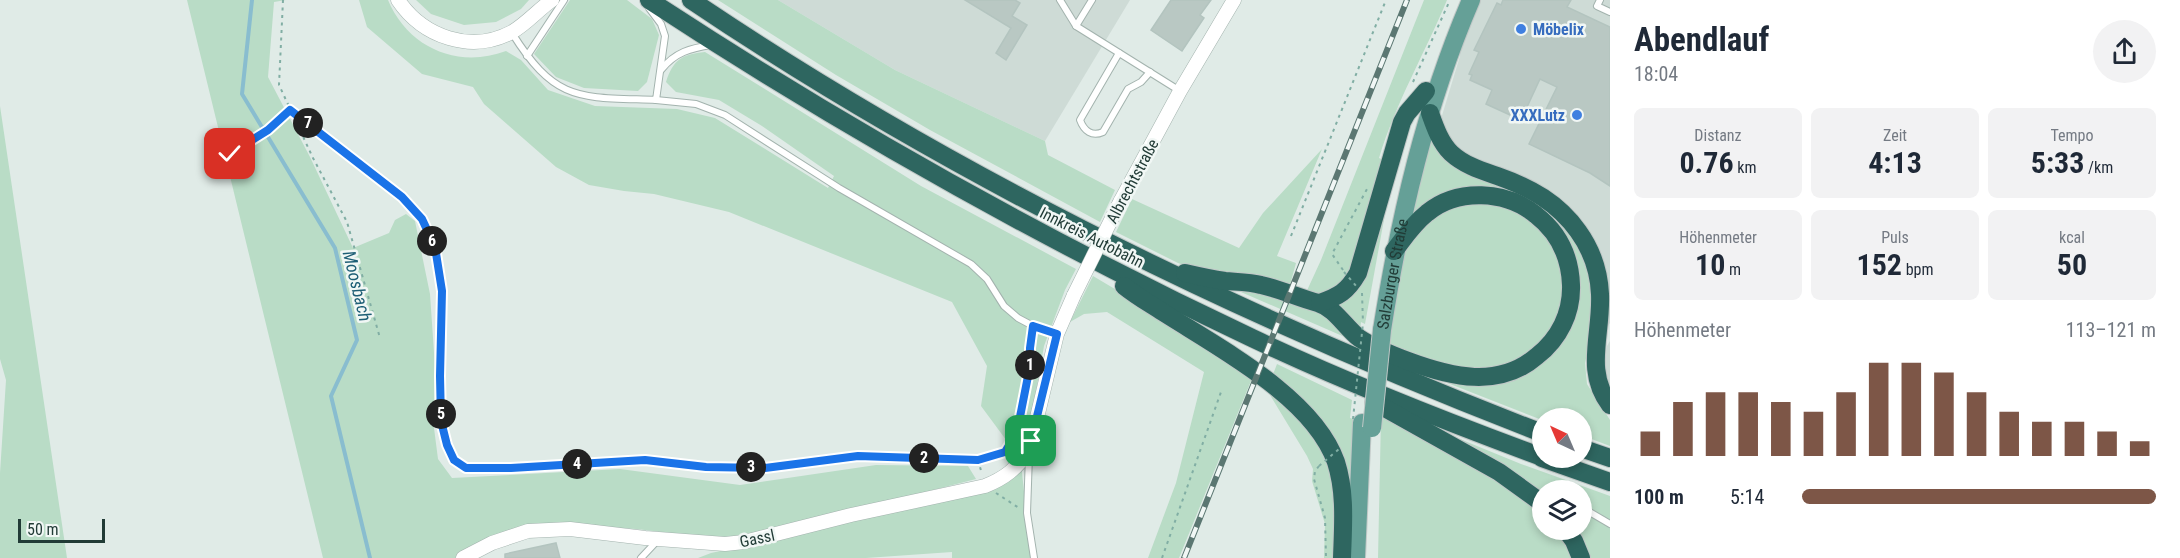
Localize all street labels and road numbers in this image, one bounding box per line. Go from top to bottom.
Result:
street label: Albrechtstraße [1102,136,1163,227]
street label: Innkreis Autobahn [1037,203,1147,272]
street label: Salzburger Straße [1373,217,1412,331]
street label: Gassl [738,526,776,551]

